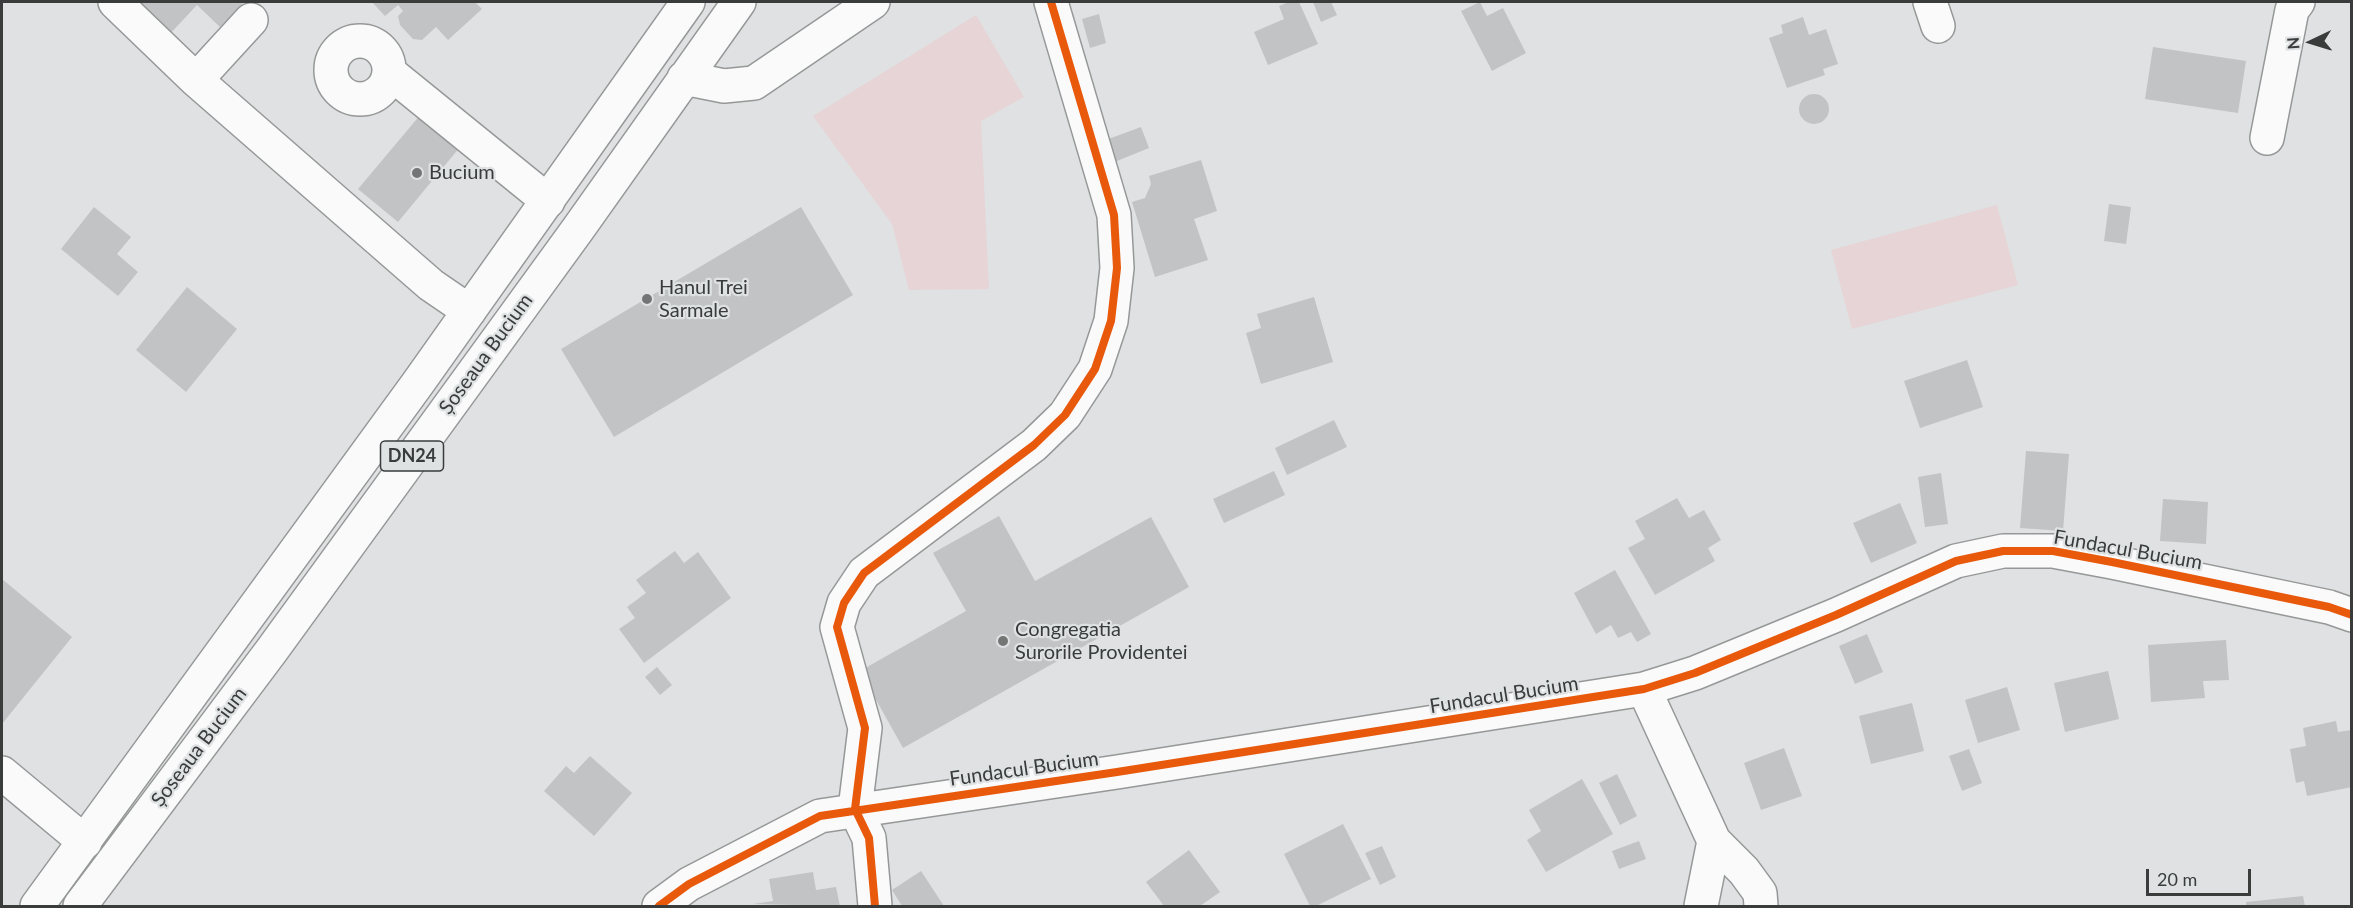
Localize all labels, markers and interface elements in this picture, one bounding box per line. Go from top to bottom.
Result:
north arrow [2281,12,2341,72]
text: N [2283,36,2302,50]
place label: Bucium [429,161,495,185]
marker: Bucium [410,166,424,180]
place label: Hanul Trei Sarmale [659,276,748,323]
street label: Șoseaua Bucium [434,289,538,419]
marker: Hanul Trei Sarmale [640,292,654,306]
road number: DN24 [380,441,444,471]
street label: Fundacul Bucium [2052,525,2204,575]
place label: Congregatia Surorile Providentei [1015,618,1188,665]
marker: Congregatia Surorile Providentei [996,634,1010,648]
street label: Fundacul Bucium [1428,671,1580,719]
street label: Șoseaua Bucium [146,683,252,811]
street label: Fundacul Bucium [948,747,1100,791]
scale bar [2149,857,2254,895]
text: 20 m [2157,868,2197,890]

